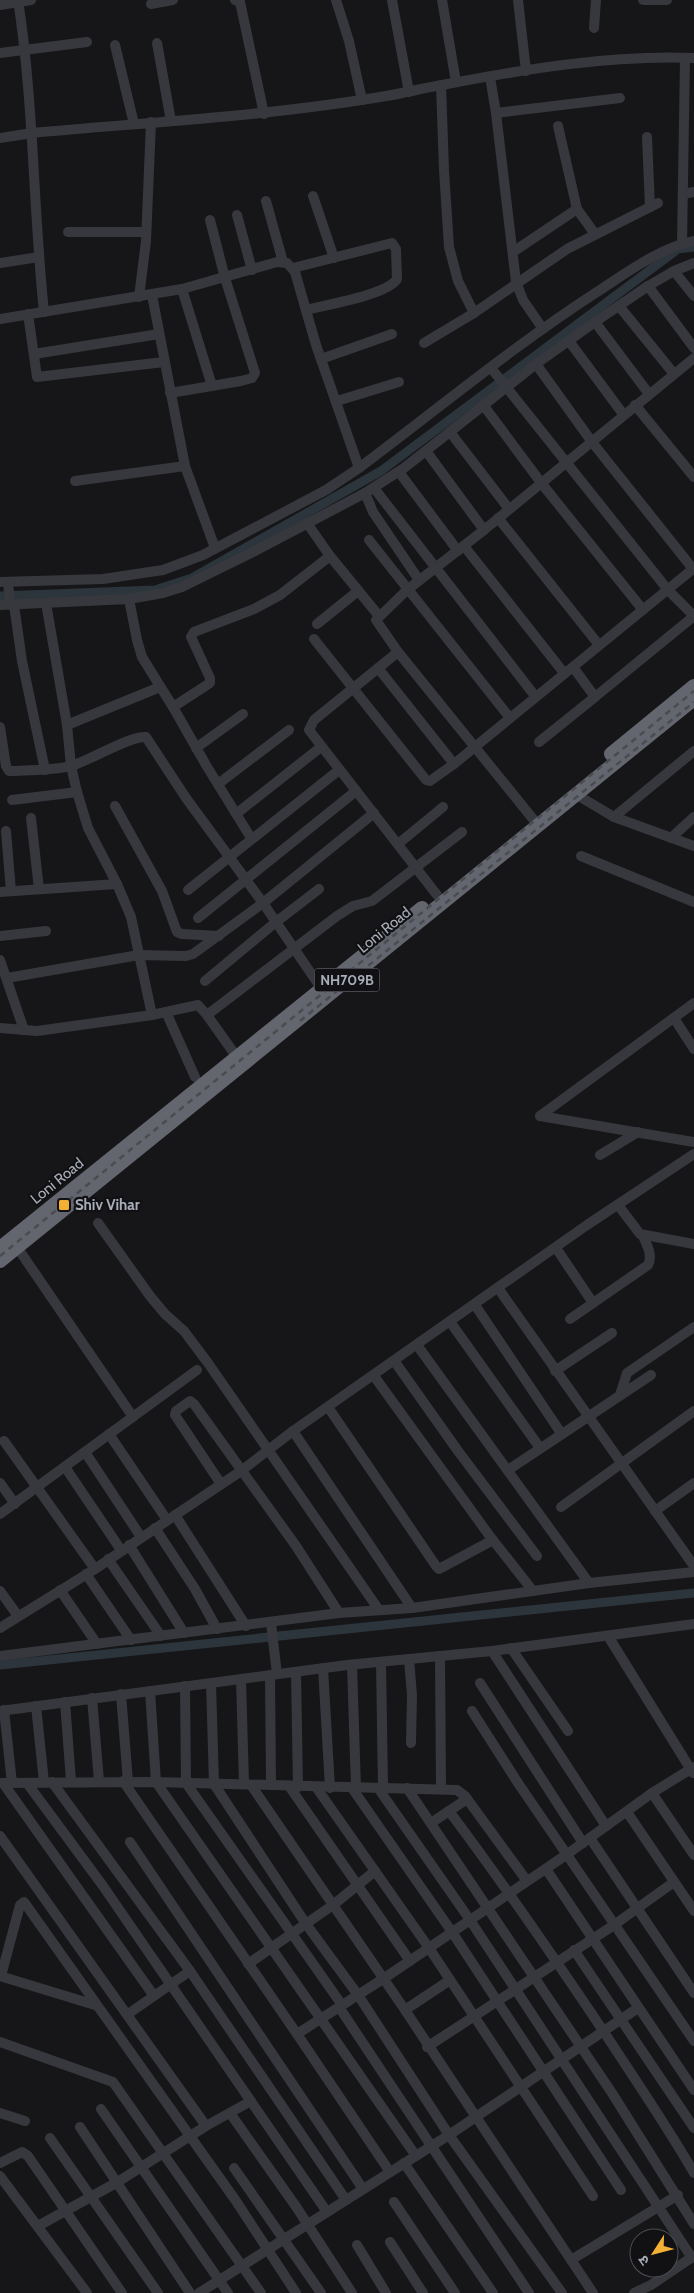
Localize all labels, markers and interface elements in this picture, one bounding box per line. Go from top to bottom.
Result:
street label: Loni Road [354,903,414,957]
road number: NH709B [314,968,380,992]
street label: Loni Road [27,1154,87,1208]
place label: Shiv Vihar [75,1196,140,1214]
marker: Shiv Vihar [57,1198,71,1212]
north arrow [629,2228,679,2278]
text: उ [633,2251,653,2269]

